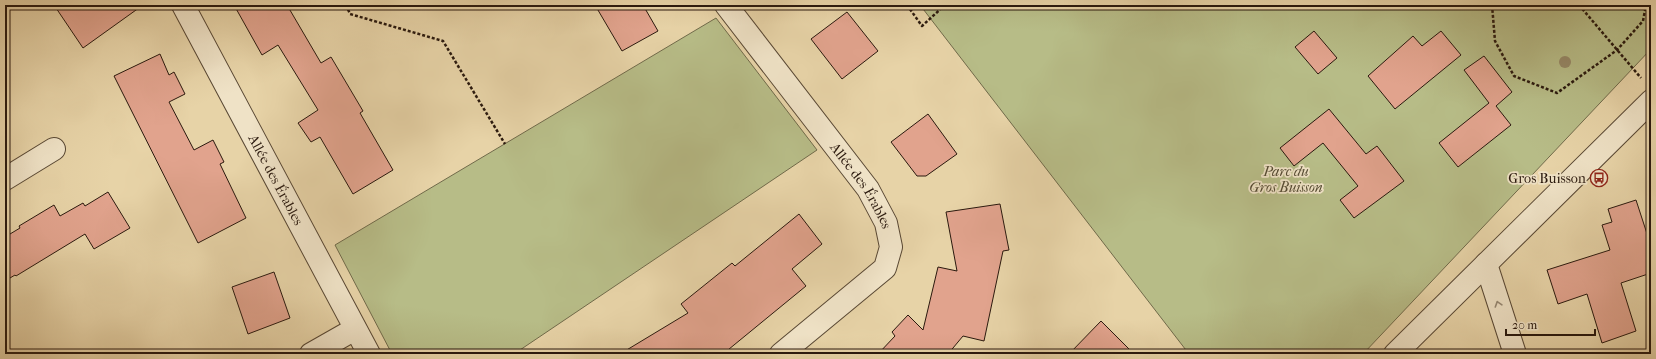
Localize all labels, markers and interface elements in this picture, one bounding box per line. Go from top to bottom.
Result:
street label: Allée des Érables [244,131,307,228]
street label: Allée des Érables [826,138,895,230]
park label: Parc du Gros Buisson [1249,163,1323,196]
bus stop icon: Gros Buisson [1589,168,1609,188]
place label: Gros Buisson [1508,170,1586,187]
one-way arrow [1494,300,1503,307]
scale bar [1506,311,1595,337]
text: 20 m [1512,318,1537,332]

